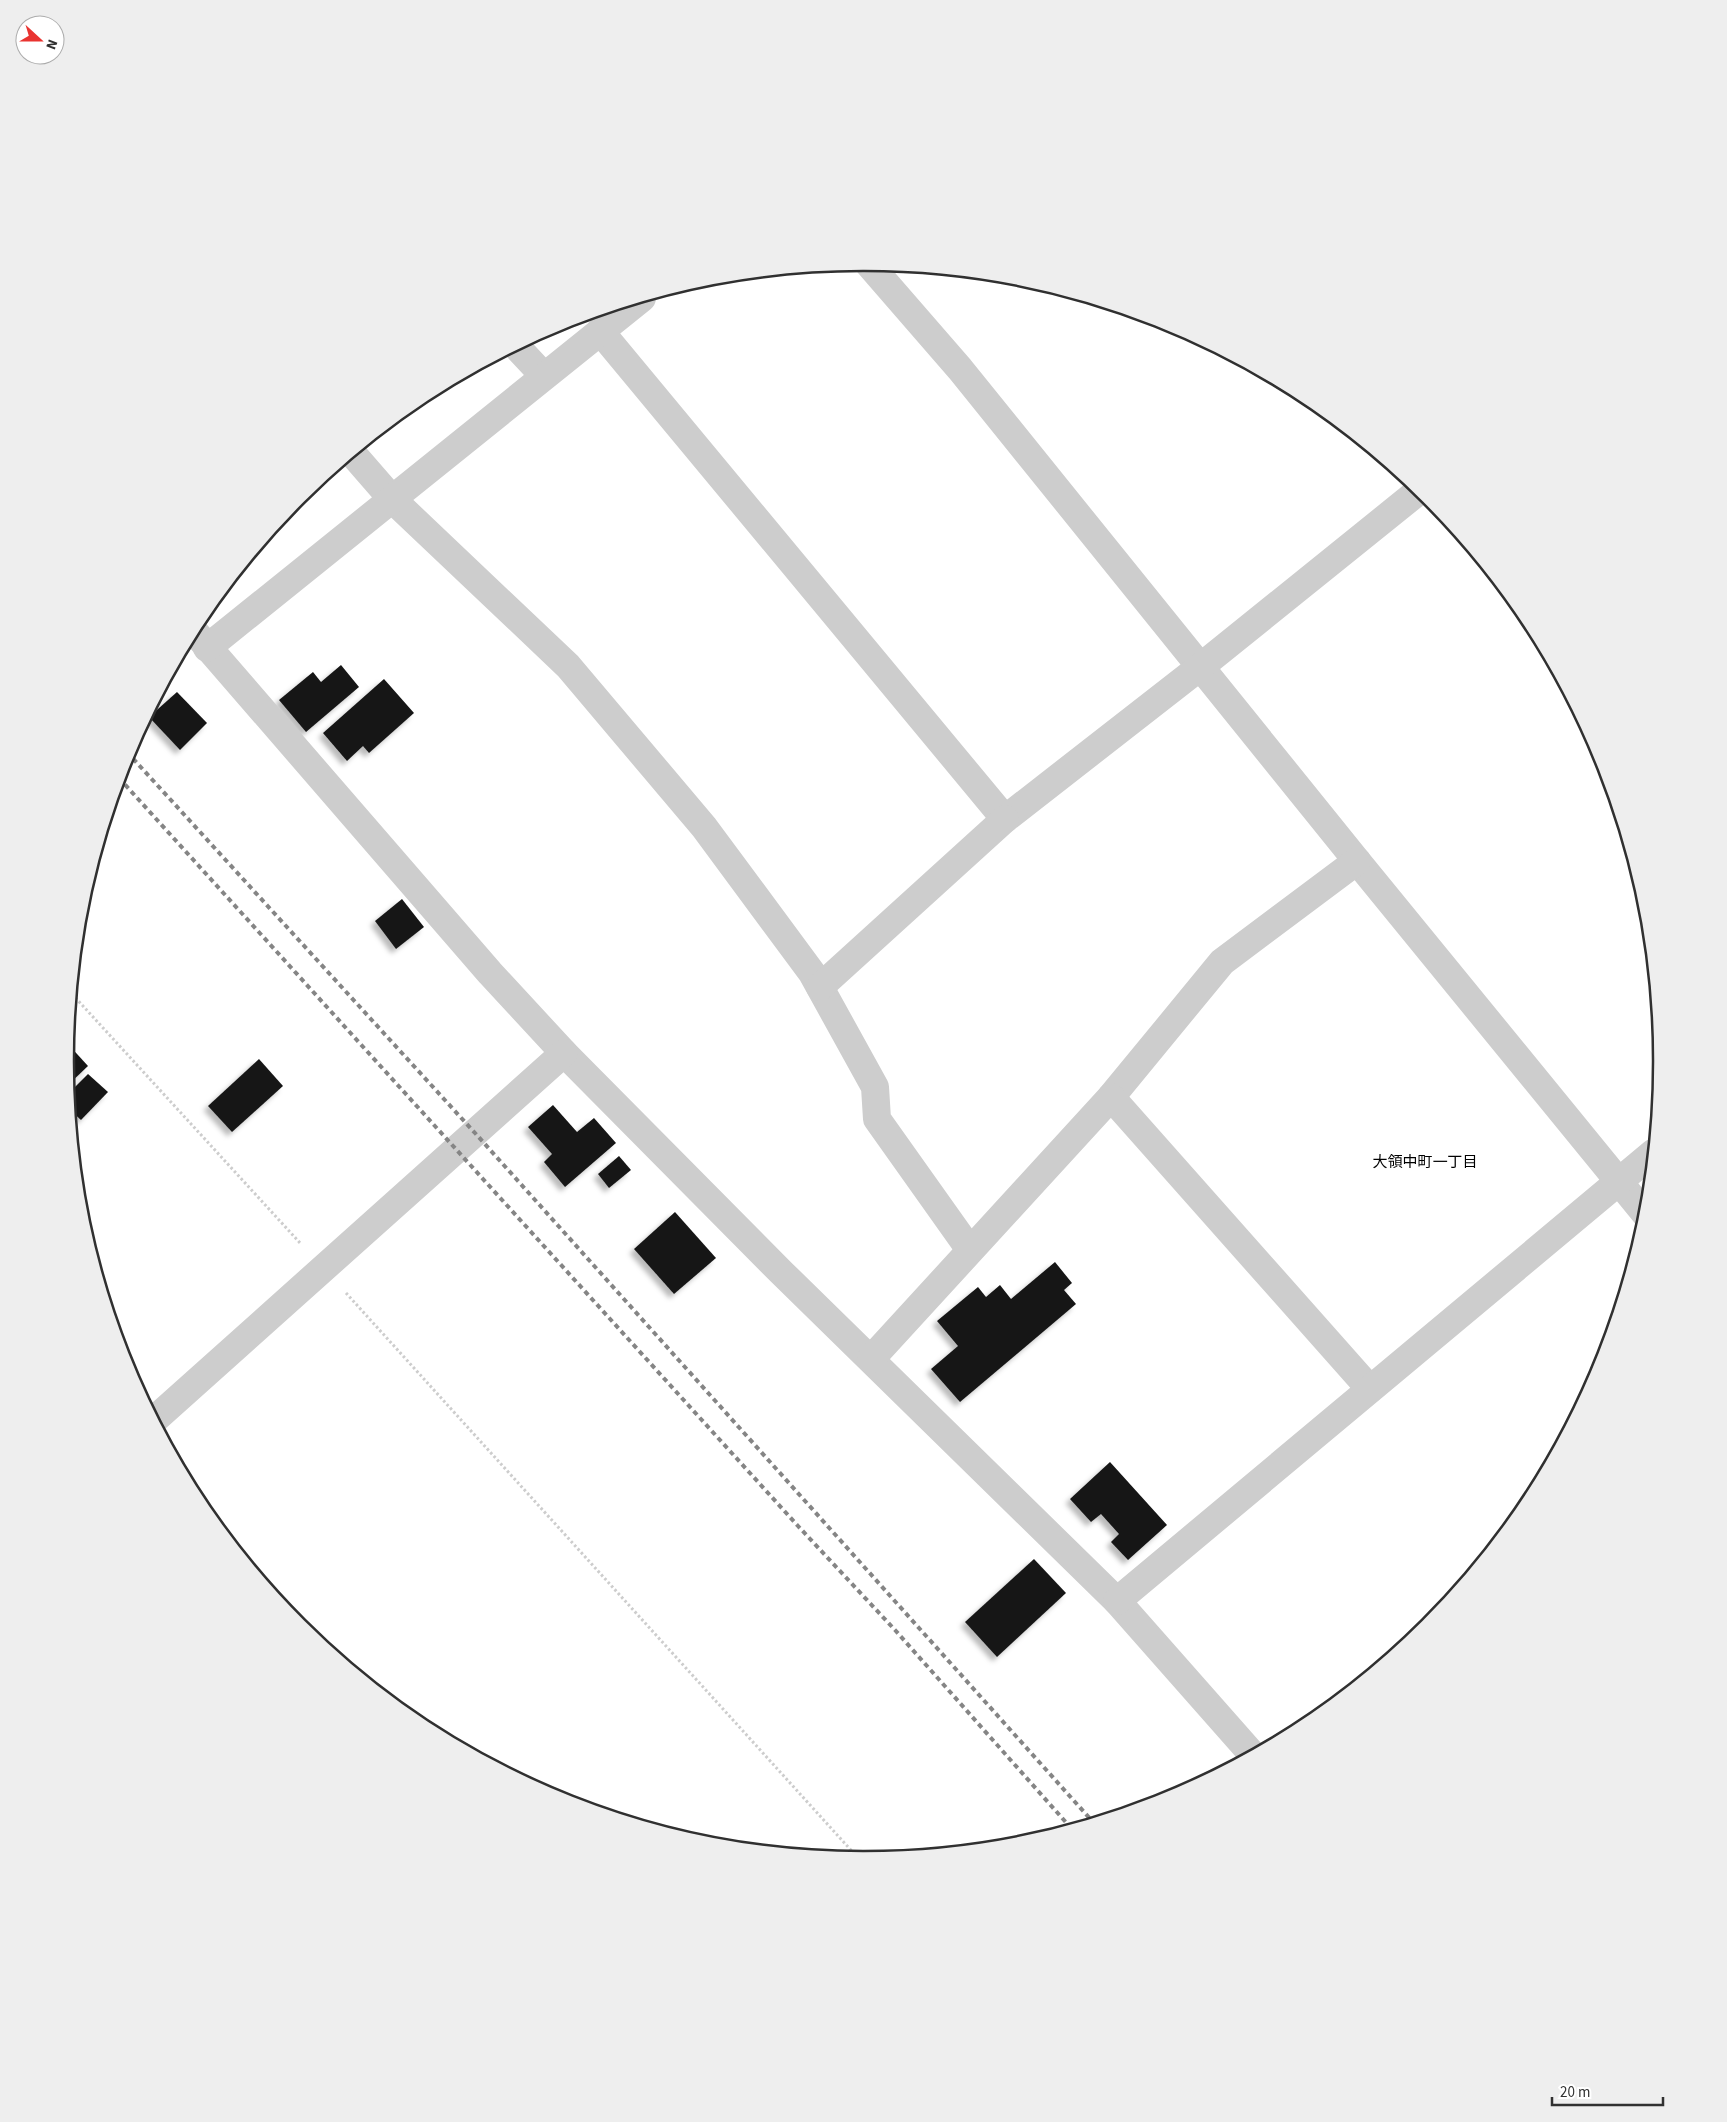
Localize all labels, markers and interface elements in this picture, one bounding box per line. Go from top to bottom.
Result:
north arrow [15,15,65,65]
text: N [40,36,62,52]
district label: 大領中町一丁目 [1372,1152,1478,1173]
scale bar [1552,2074,1663,2106]
text: 20 m [1560,2082,1590,2103]

